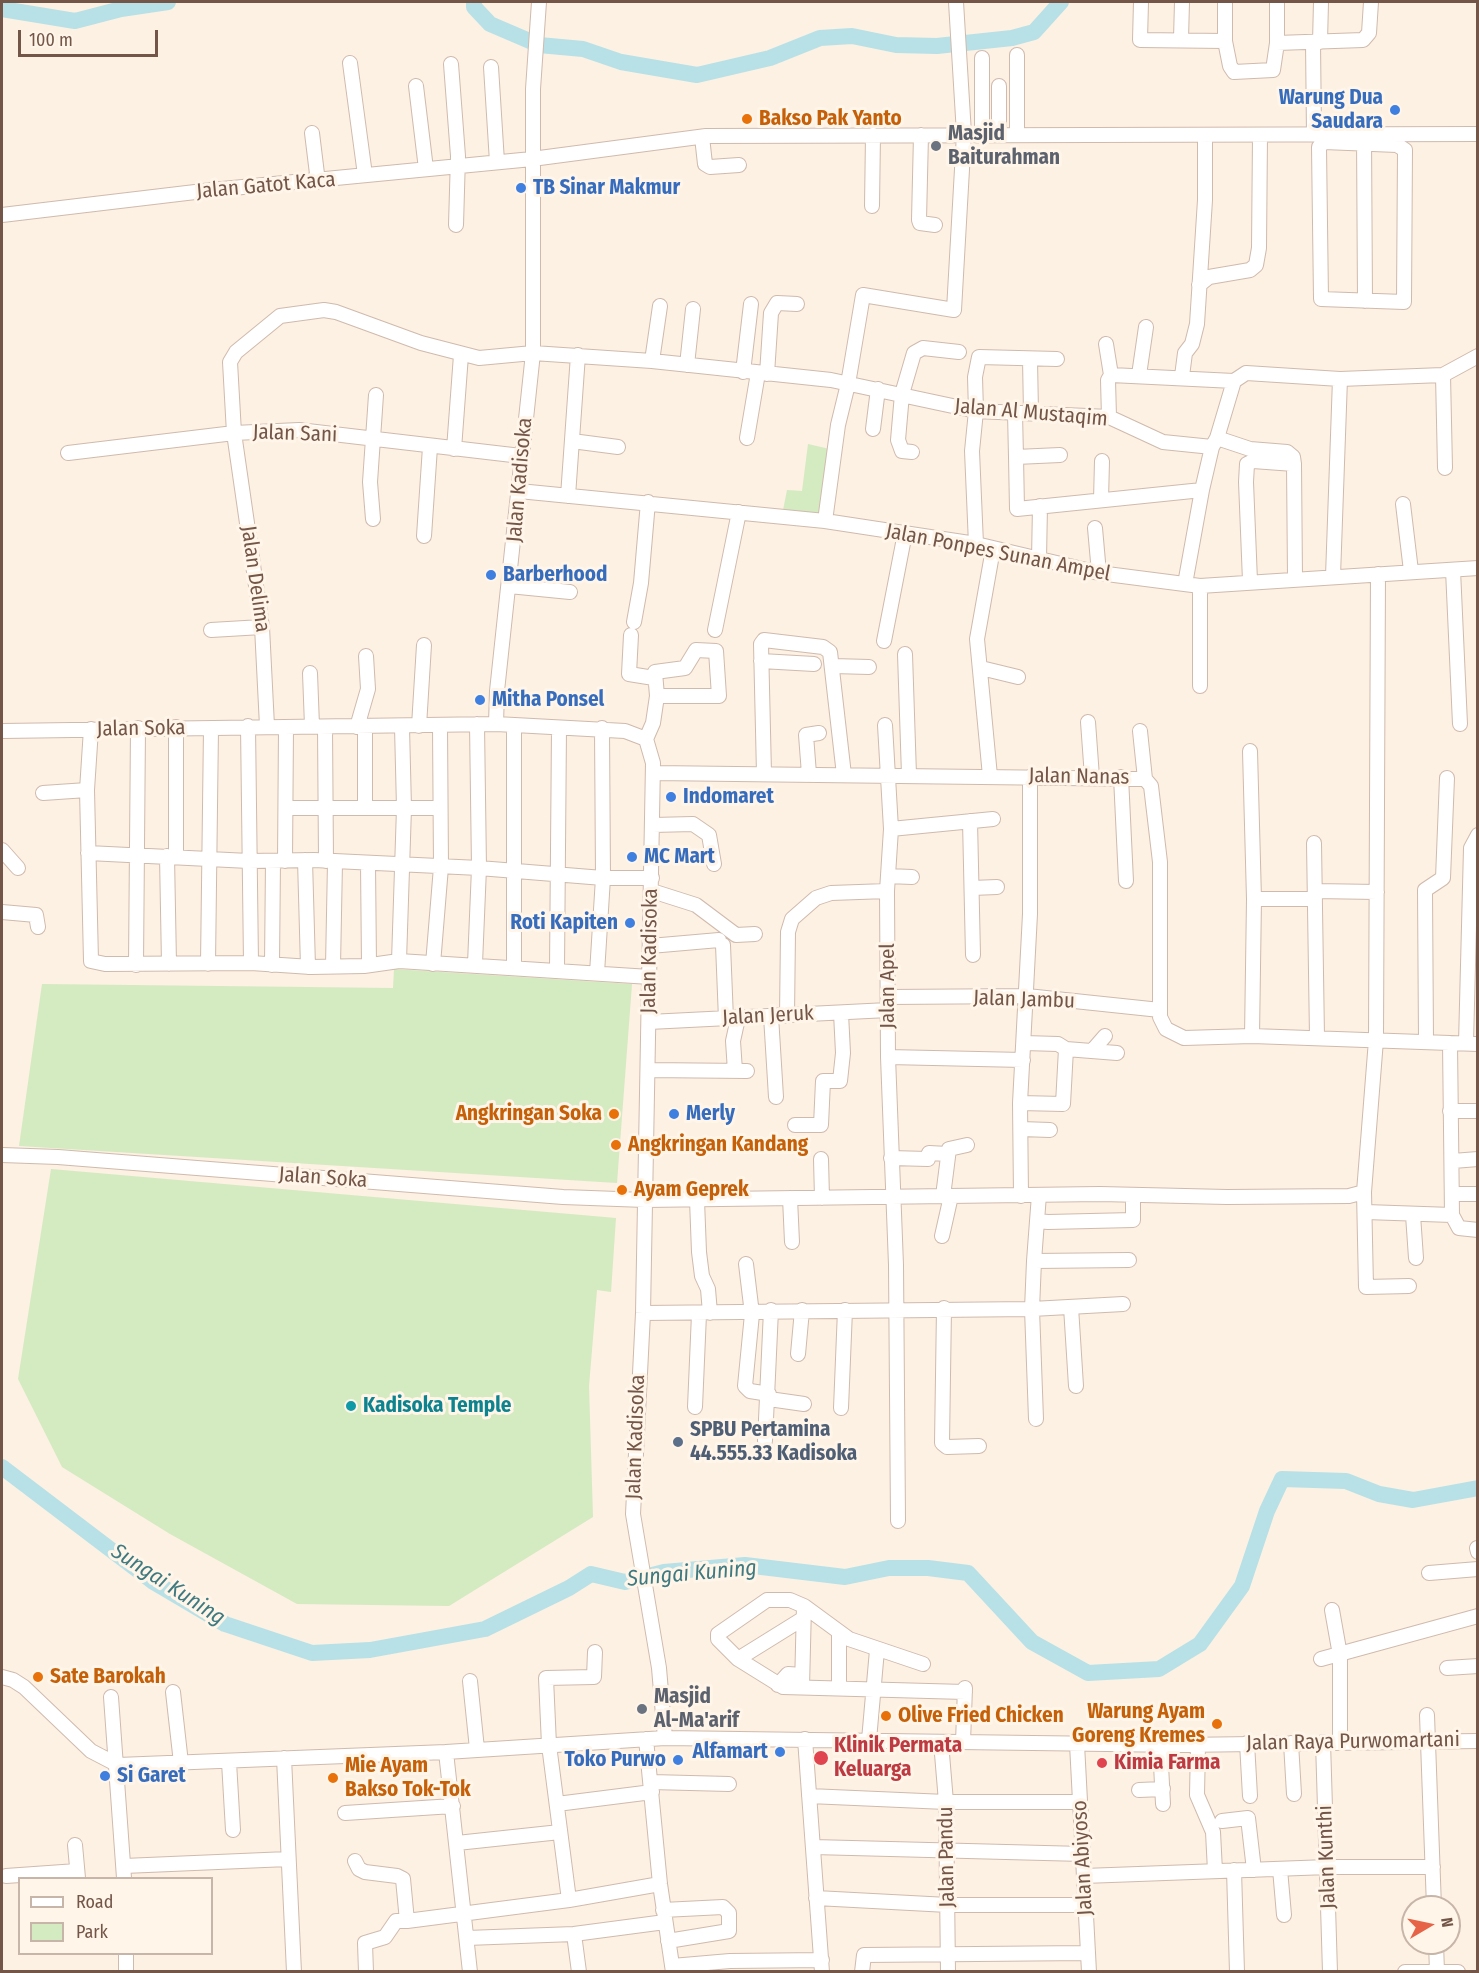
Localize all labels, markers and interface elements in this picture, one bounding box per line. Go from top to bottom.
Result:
scale bar [21,18,160,56]
text: 100 m [29,29,73,51]
place label: Warung Dua Saudara [1279,85,1383,135]
marker: Warung Dua Saudara [1388,103,1402,117]
place label: Bakso Pak Yanto [759,106,902,132]
marker: Bakso Pak Yanto [740,112,754,126]
place label: Masjid Baiturahman [948,121,1060,171]
marker: Masjid Baiturahman [929,139,943,153]
street label: Jalan Gatot Kaca [195,167,337,205]
place label: TB Sinar Makmur [533,175,680,201]
marker: TB Sinar Makmur [514,181,528,195]
street label: Jalan Al Mustaqim [953,394,1109,432]
street label: Jalan Kadisoka [502,417,538,543]
street label: Jalan Sani [252,420,338,448]
street label: Jalan Ponpes Sunan Ampel [883,519,1113,587]
street label: Jalan Delima [235,524,275,634]
place label: Barberhood [503,562,607,588]
marker: Barberhood [484,568,498,582]
place label: Mitha Ponsel [492,687,604,713]
marker: Mitha Ponsel [473,693,487,707]
street label: Jalan Soka [96,716,186,742]
street label: Jalan Nanas [1028,764,1130,790]
place label: Indomaret [683,784,774,810]
marker: Indomaret [664,790,678,804]
place label: MC Mart [644,844,715,870]
marker: MC Mart [625,850,639,864]
street label: Jalan Kadisoka [636,888,664,1014]
place label: Roti Kapiten [510,910,618,936]
marker: Roti Kapiten [623,916,637,930]
street label: Jalan Apel [875,943,901,1029]
street label: Jalan Jambu [973,986,1075,1014]
street label: Jalan Jeruk [722,1001,814,1031]
place label: Angkringan Soka [456,1101,602,1127]
place label: Merly [686,1101,735,1127]
marker: Angkringan Soka [607,1107,621,1121]
marker: Merly [667,1107,681,1121]
place label: Angkringan Kandang [628,1132,808,1158]
marker: Angkringan Kandang [609,1138,623,1152]
street label: Jalan Soka [278,1162,368,1194]
place label: Ayam Geprek [634,1177,749,1203]
marker: Ayam Geprek [615,1183,629,1197]
street label: Jalan Kadisoka [621,1374,651,1500]
place label: Kadisoka Temple [363,1393,511,1419]
marker: Kadisoka Temple [344,1399,358,1413]
place label: SPBU Pertamina 44.555.33 Kadisoka [690,1417,857,1467]
marker: SPBU Pertamina 44.555.33 Kadisoka [671,1435,685,1449]
water label: Sungai Kuning [106,1539,230,1631]
water label: Sungai Kuning [626,1555,758,1593]
place label: Sate Barokah [50,1664,166,1690]
marker: Sate Barokah [31,1670,45,1684]
place label: Masjid Al-Ma'arif [654,1684,739,1734]
place label: Warung Ayam Goreng Kremes [1072,1699,1205,1749]
marker: Masjid Al-Ma'arif [635,1702,649,1716]
place label: Olive Fried Chicken [898,1703,1064,1729]
marker: Olive Fried Chicken [879,1709,893,1723]
marker: Warung Ayam Goreng Kremes [1210,1717,1224,1731]
street label: Jalan Raya Purwomartani [1246,1728,1460,1756]
place label: Klinik Permata Keluarga [834,1733,962,1783]
place label: Alfamart [692,1739,768,1765]
marker: Alfamart [773,1745,787,1759]
place label: Toko Purwo [564,1747,666,1773]
marker: Klinik Permata Keluarga [812,1749,830,1767]
place label: Kimia Farma [1114,1750,1220,1776]
place label: Mie Ayam Bakso Tok-Tok [345,1753,471,1803]
marker: Toko Purwo [671,1753,685,1767]
marker: Kimia Farma [1095,1756,1109,1770]
place label: Si Garet [117,1763,186,1789]
marker: Si Garet [98,1769,112,1783]
marker: Mie Ayam Bakso Tok-Tok [326,1771,340,1785]
street label: Jalan Abiyoso [1067,1800,1099,1916]
street label: Jalan Kunthi [1313,1805,1341,1909]
street label: Jalan Pandu [934,1806,960,1908]
legend [18,1877,213,1955]
text: Road [76,1891,113,1913]
north arrow [1401,1895,1461,1955]
text: N [1437,1916,1457,1929]
text: Park [76,1921,108,1943]

